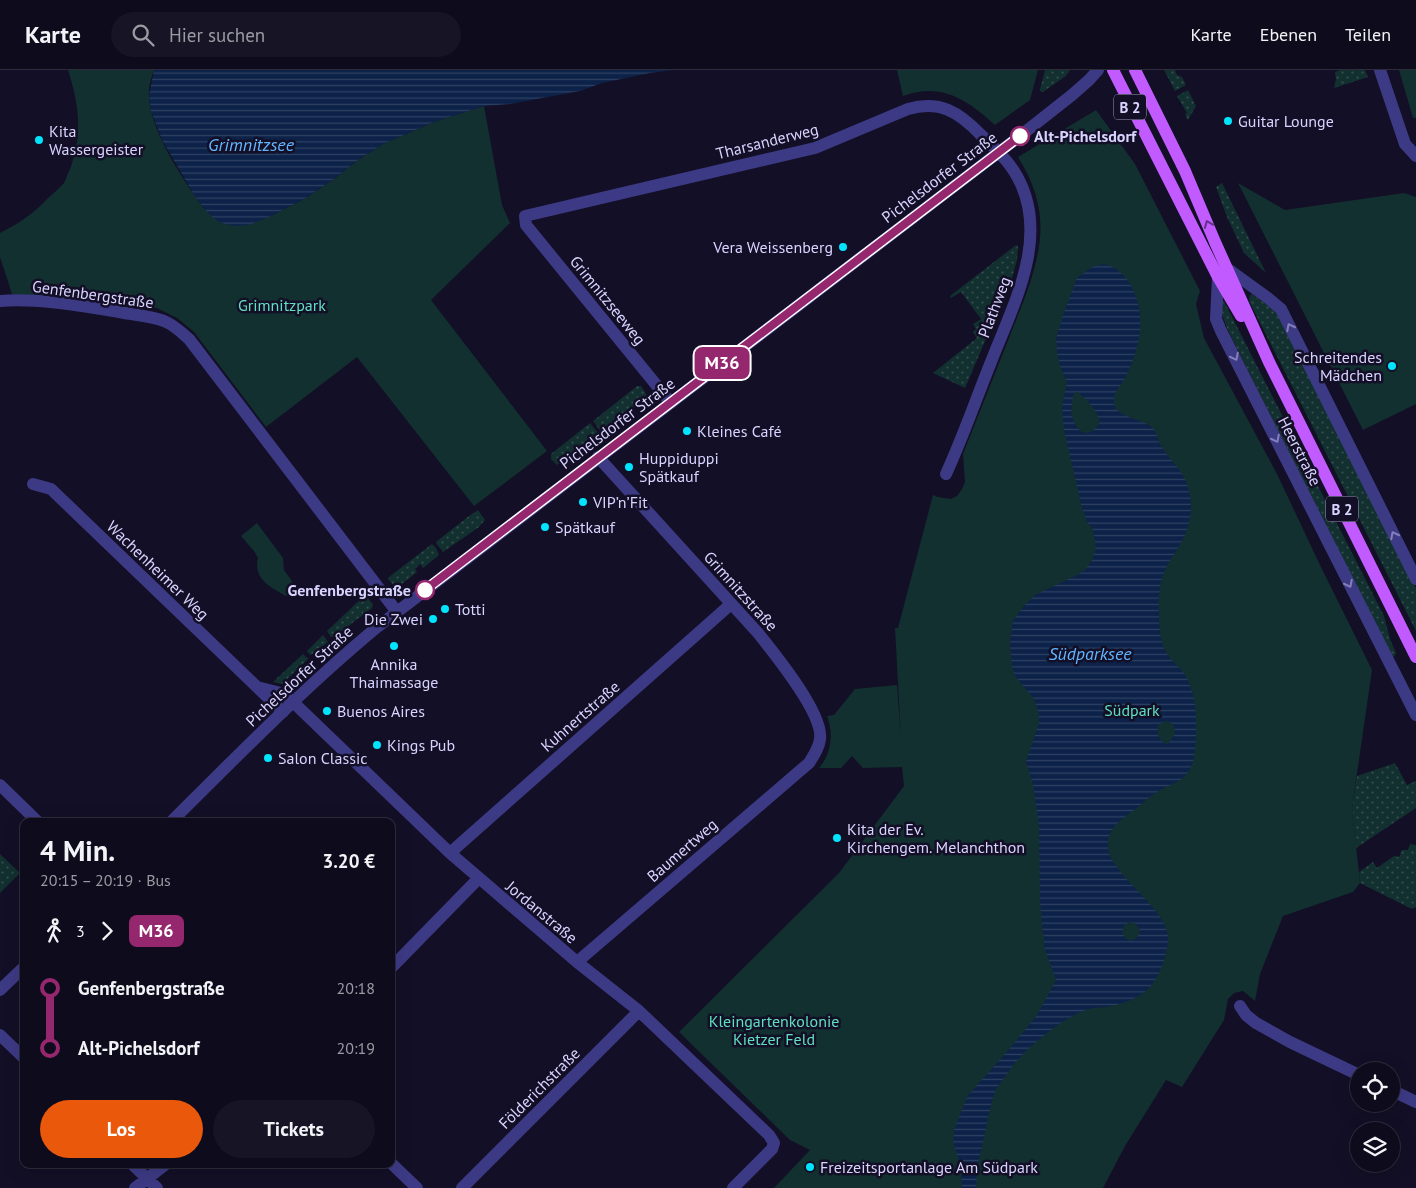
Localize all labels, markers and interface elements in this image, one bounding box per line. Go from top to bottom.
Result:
search box [111,12,461,57]
text: Karte [25,19,81,50]
icon: search [129,21,157,49]
text: Hier suchen [169,23,265,47]
text: Karte [1191,23,1232,46]
text: Ebenen [1260,23,1317,46]
text: Teilen [1345,23,1391,46]
road number: B 2 [1114,94,1146,120]
place label: Guitar Lounge [1238,111,1334,131]
marker: Guitar Lounge [1222,115,1234,127]
street label: Tharsanderweg [714,119,820,163]
place label: Kita Wassergeister [49,121,144,159]
marker: Alt-Pichelsdorf [1010,126,1030,146]
place label: Alt-Pichelsdorf [1034,126,1137,146]
street label: Pichelsdorfer Straße [877,127,1001,227]
water label: Grimnitzsee [208,133,295,156]
marker: Kita Wassergeister [33,134,45,146]
one-way arrow [1204,220,1214,229]
place label: Vera Weissenberg [712,237,833,257]
marker: Vera Weissenberg [837,241,849,253]
street label: Grimnitzseeweg [566,251,650,349]
street label: Plathweg [973,274,1015,340]
street label: Genfenbergstraße [31,276,155,312]
park label: Grimnitzpark [238,295,326,315]
one-way arrow [1286,323,1296,332]
line badge: M36 [693,347,751,379]
place label: Schreitendes Mädchen [1294,347,1382,385]
text: M36 [705,351,739,374]
one-way arrow [1229,352,1239,361]
marker: Schreitendes Mädchen [1386,360,1398,372]
street label: Pichelsdorfer Straße [555,373,679,473]
street label: Heerstraße [1274,413,1326,489]
place label: Kleines Café [697,421,782,441]
marker: Kleines Café [681,425,693,437]
one-way arrow [1270,433,1280,442]
place label: Huppiduppi Spätkauf [639,448,719,486]
marker: Huppiduppi Spätkauf [623,461,635,473]
place label: VIP’n’Fit [592,492,648,512]
marker: VIP’n’Fit [577,496,589,508]
road number: B 2 [1326,496,1358,522]
street label: Wachenheimer Weg [103,516,213,624]
place label: Spätkauf [555,517,616,537]
marker: Spätkauf [539,521,551,533]
one-way arrow [1390,531,1400,540]
street label: Grimnitzstraße [700,547,782,635]
one-way arrow [1343,578,1353,587]
place label: Genfenbergstraße [288,580,411,600]
marker: Genfenbergstraße [415,580,435,600]
place label: Totti [455,599,486,619]
marker: Totti [439,603,451,615]
place label: Die Zwei [364,609,423,629]
marker: Die Zwei [427,613,439,625]
street label: Pichelsdorfer Straße [241,621,357,731]
marker: Annika Thaimassage [388,640,400,652]
water label: Südparksee [1048,642,1132,665]
place label: Annika Thaimassage [350,654,438,692]
street label: Kuhnertstraße [536,676,624,756]
park label: Südpark [1104,700,1160,720]
place label: Buenos Aires [337,701,425,721]
marker: Buenos Aires [321,705,333,717]
place label: Kings Pub [387,735,455,755]
marker: Kings Pub [371,739,383,751]
place label: Salon Classic [278,748,367,768]
marker: Salon Classic [262,752,274,764]
street label: Baumertweg [643,814,721,886]
place label: Kita der Ev. Kirchengem. Melanchthon [847,819,1025,857]
text: 4 Min. [40,832,115,869]
marker: Kita der Ev. Kirchengem. Melanchthon [831,832,843,844]
text: 3.20 € [322,849,375,873]
text: 20:15 – 20:19 · Bus [40,870,171,890]
street label: Jordanstraße [501,876,582,948]
icon: walk [40,917,68,945]
icon: forward [93,917,121,945]
text: M36 [139,919,174,942]
text: 3 [76,921,85,941]
text: Genfenbergstraße [78,976,225,1000]
text: 20:18 [337,978,375,998]
park label: Kleingartenkolonie Kietzer Feld [709,1011,839,1049]
text: Alt-Pichelsdorf [78,1036,199,1060]
text: 20:19 [337,1038,375,1058]
street label: Földerichstraße [494,1043,584,1133]
map controls [1350,1062,1400,1172]
button: locate [1350,1062,1400,1112]
button: Los [40,1100,203,1158]
button: Tickets [213,1100,375,1158]
button: layers [1350,1122,1400,1172]
place label: Freizeitsportanlage Am Südpark [820,1157,1038,1177]
marker: Freizeitsportanlage Am Südpark [804,1161,816,1173]

